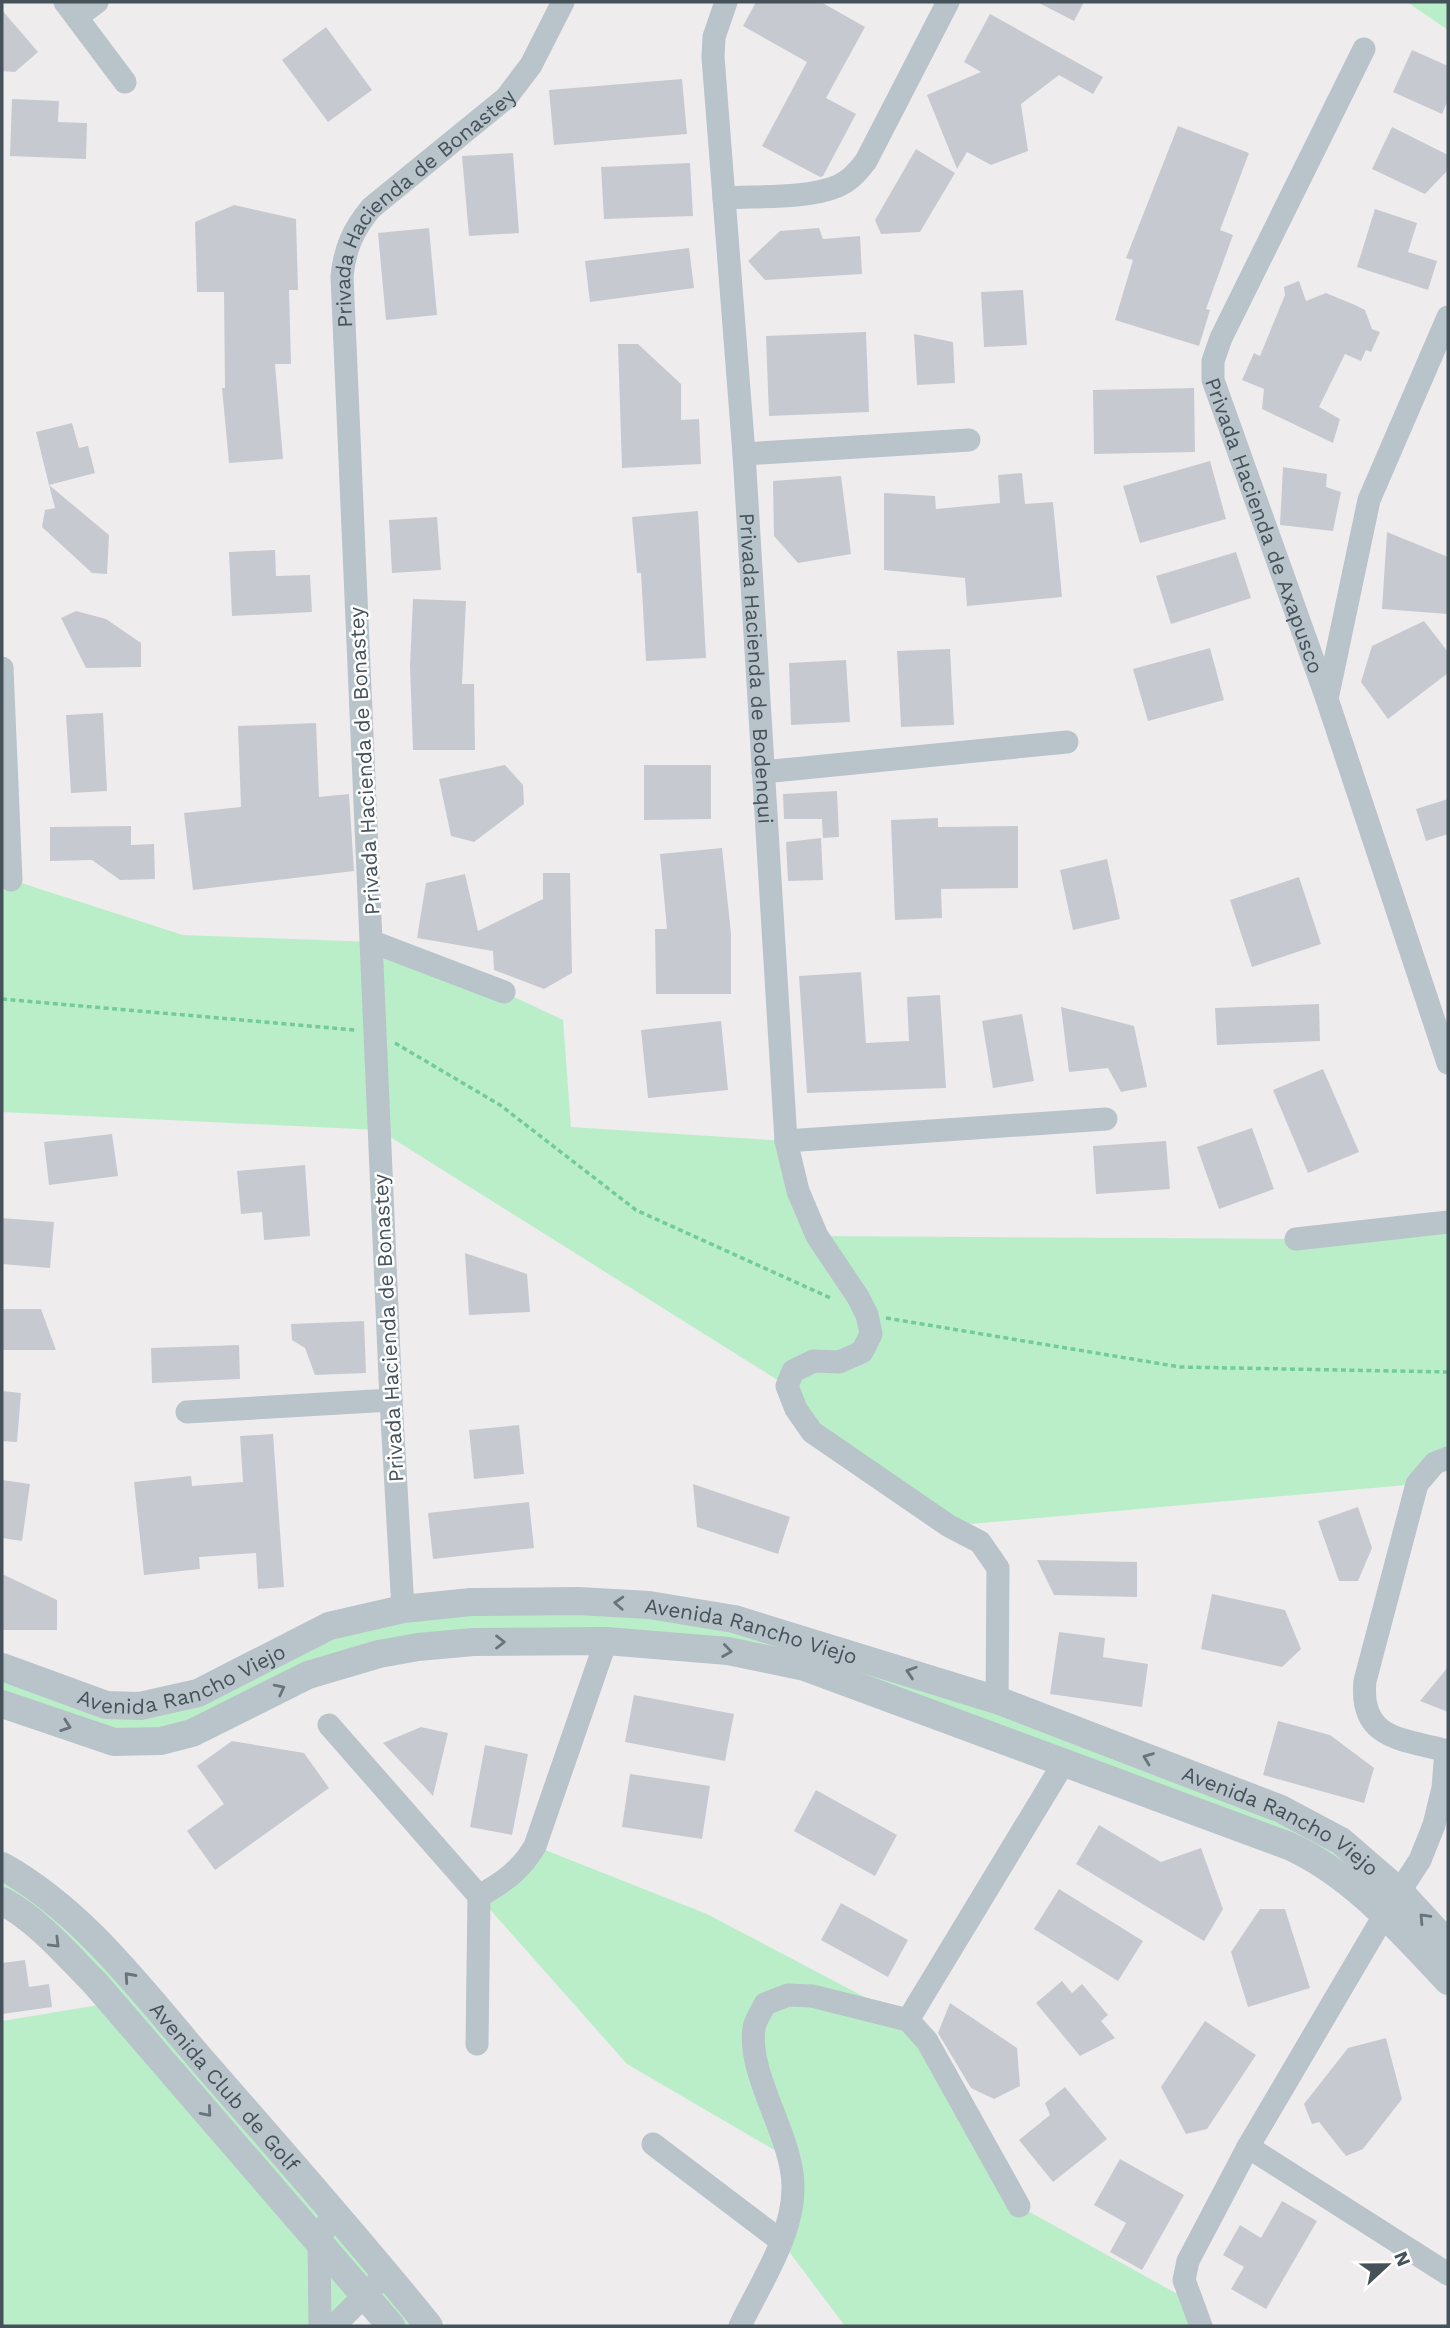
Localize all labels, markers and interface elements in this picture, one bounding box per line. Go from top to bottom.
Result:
street label: Privada Hacienda de Bonastey [329,84,521,328]
street label: Privada Hacienda de Axapusco [1201,374,1329,677]
street label: Privada Hacienda de Bodenqui [735,512,779,825]
street label: Privada Hacienda de Bonastey [343,606,385,916]
street label: Privada Hacienda de Bonastey [367,1173,409,1483]
street label: Avenida Rancho Viejo [643,1592,861,1669]
one-way arrow [613,1596,624,1611]
one-way arrow [495,1634,506,1650]
street label: Avenida Rancho Viejo [74,1638,289,1719]
one-way arrow [721,1643,733,1658]
one-way arrow [905,1666,917,1681]
one-way arrow [273,1684,285,1698]
one-way arrow [60,1718,72,1732]
one-way arrow [1142,1752,1154,1766]
street label: Avenida Rancho Viejo [1179,1760,1384,1881]
one-way arrow [1420,1913,1432,1926]
one-way arrow [47,1935,59,1947]
one-way arrow [125,1972,137,1985]
street label: Avenida Club de Golf [145,1996,305,2176]
one-way arrow [199,2104,211,2117]
north arrow [1352,2230,1422,2300]
text: N [1389,2248,1416,2270]

